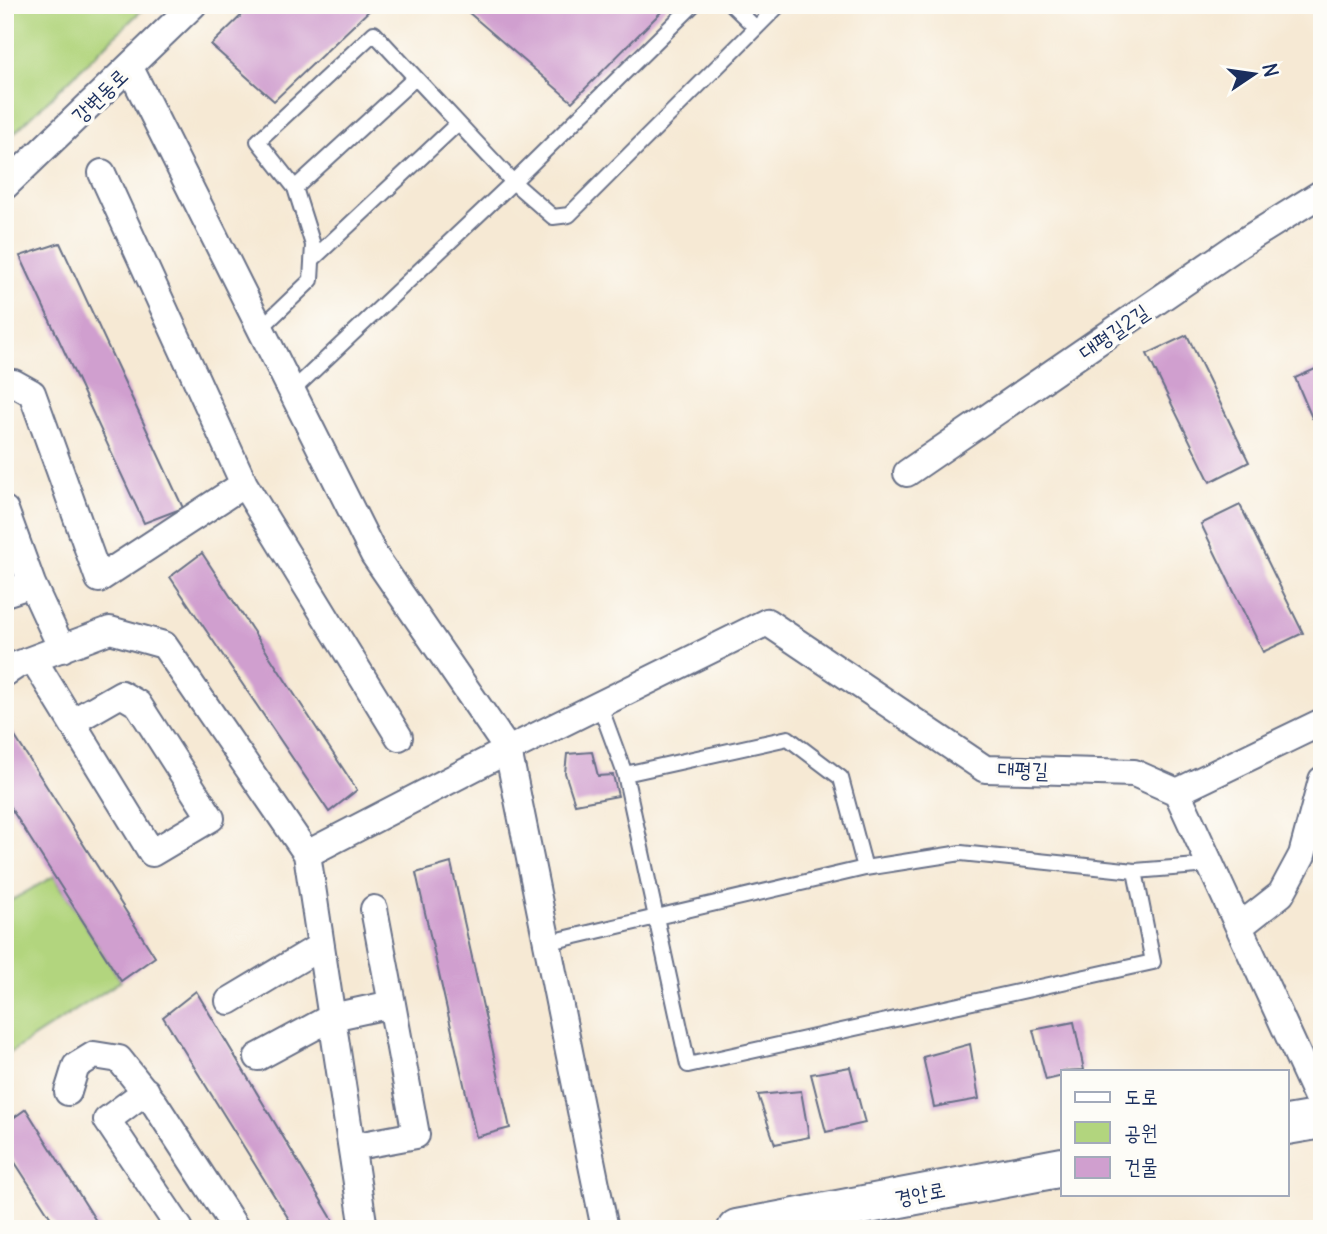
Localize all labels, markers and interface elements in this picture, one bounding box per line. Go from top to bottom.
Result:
north arrow [1218,38,1288,108]
text: N [1257,61,1284,79]
street label: 강변동로 [66,62,133,129]
street label: 대평길2길 [1074,298,1154,365]
street label: 대평길 [997,755,1049,784]
legend [1061,1070,1288,1196]
text: 도로 [1124,1083,1158,1110]
text: 공원 [1124,1119,1158,1146]
text: 건물 [1124,1153,1158,1180]
street label: 경안로 [892,1175,947,1212]

